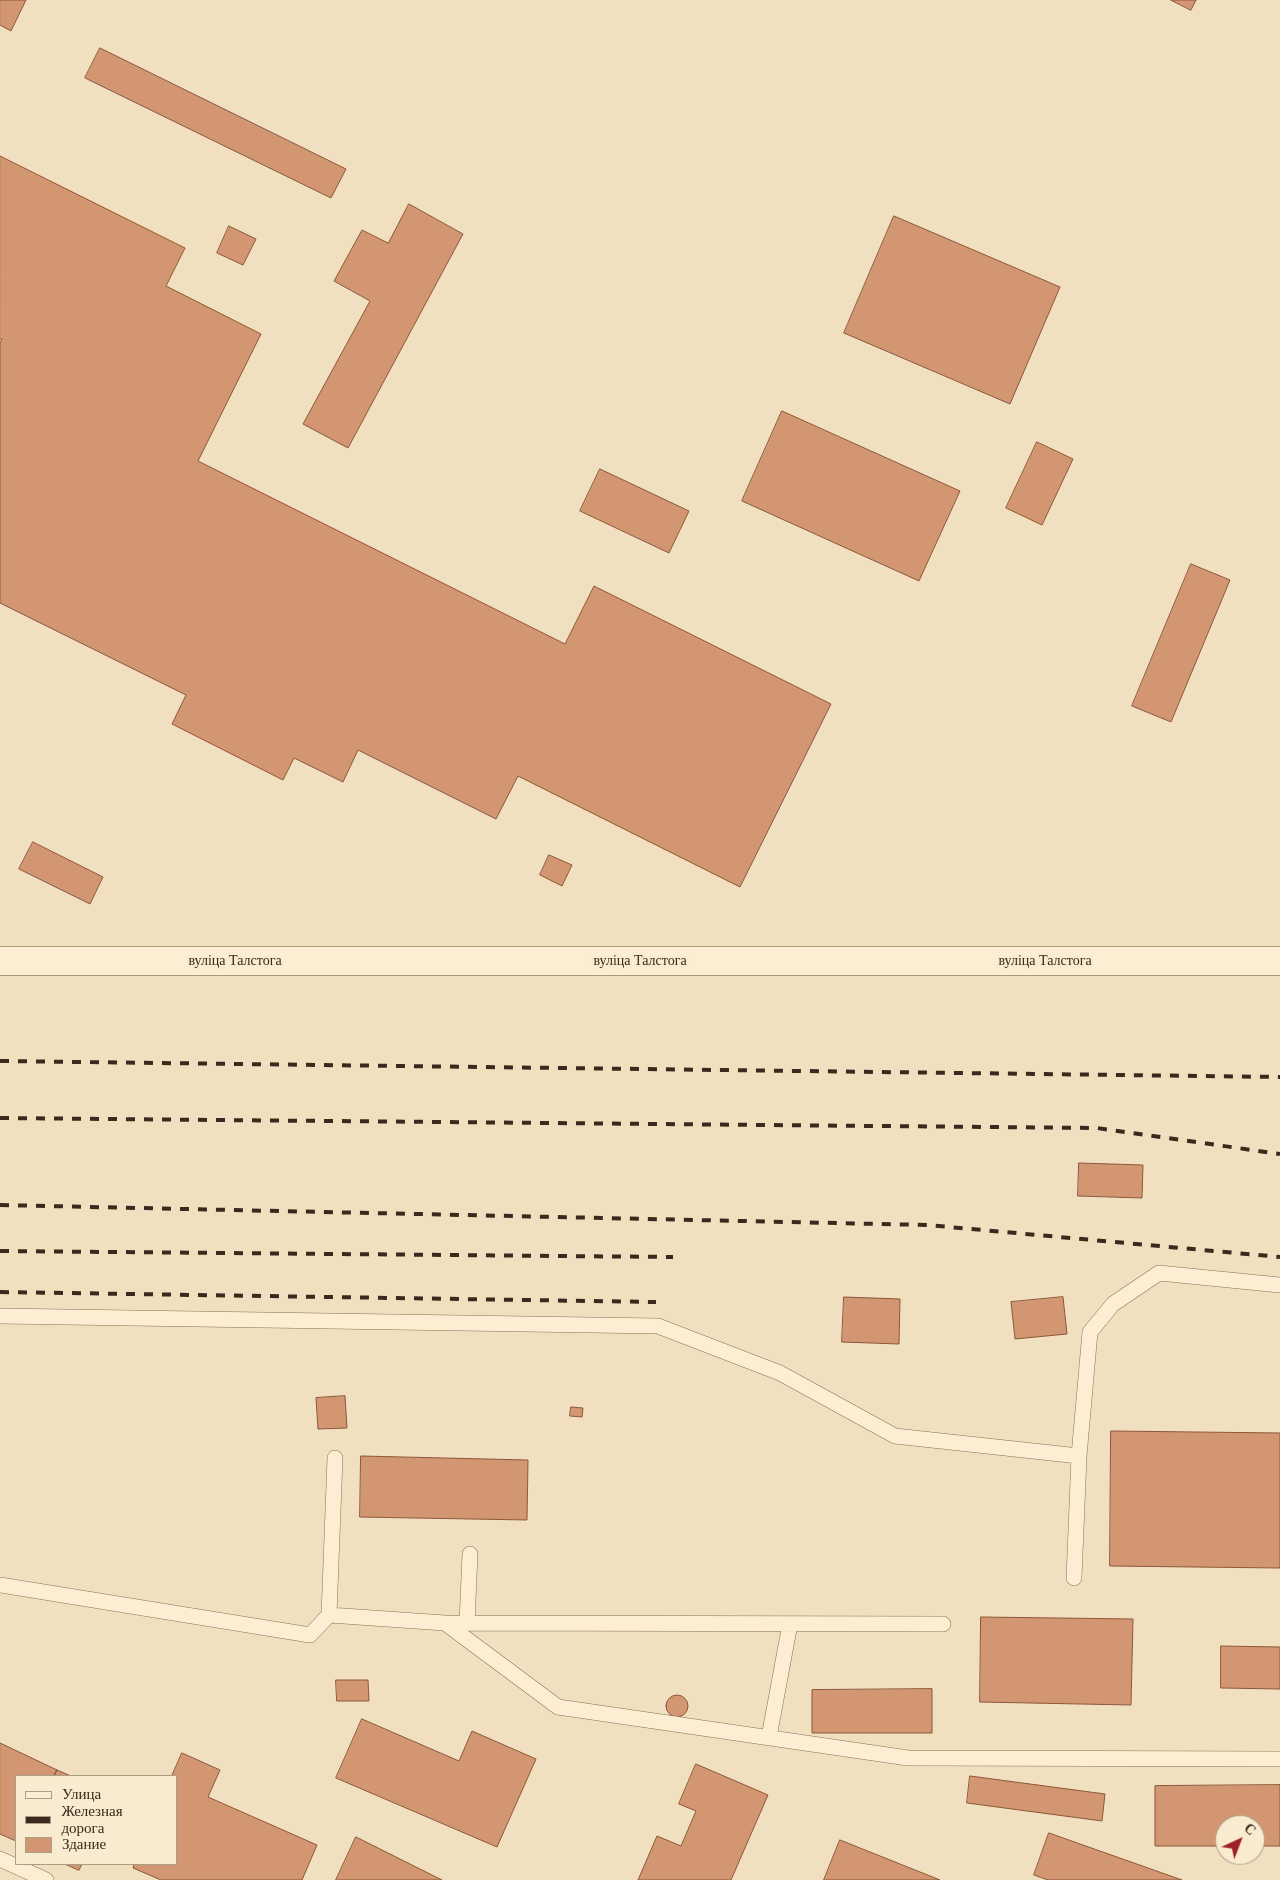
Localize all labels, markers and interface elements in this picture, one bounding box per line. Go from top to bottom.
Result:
street label: вуліца Талстога [188,953,282,969]
street label: вуліца Талстога [593,953,687,969]
street label: вуліца Талстога [998,953,1092,969]
legend [15,1775,178,1865]
text: Улица [62,1786,101,1802]
text: Железная дорога [61,1803,123,1836]
north arrow [1215,1815,1265,1865]
text: С [1241,1820,1259,1838]
text: Здание [62,1836,106,1852]

